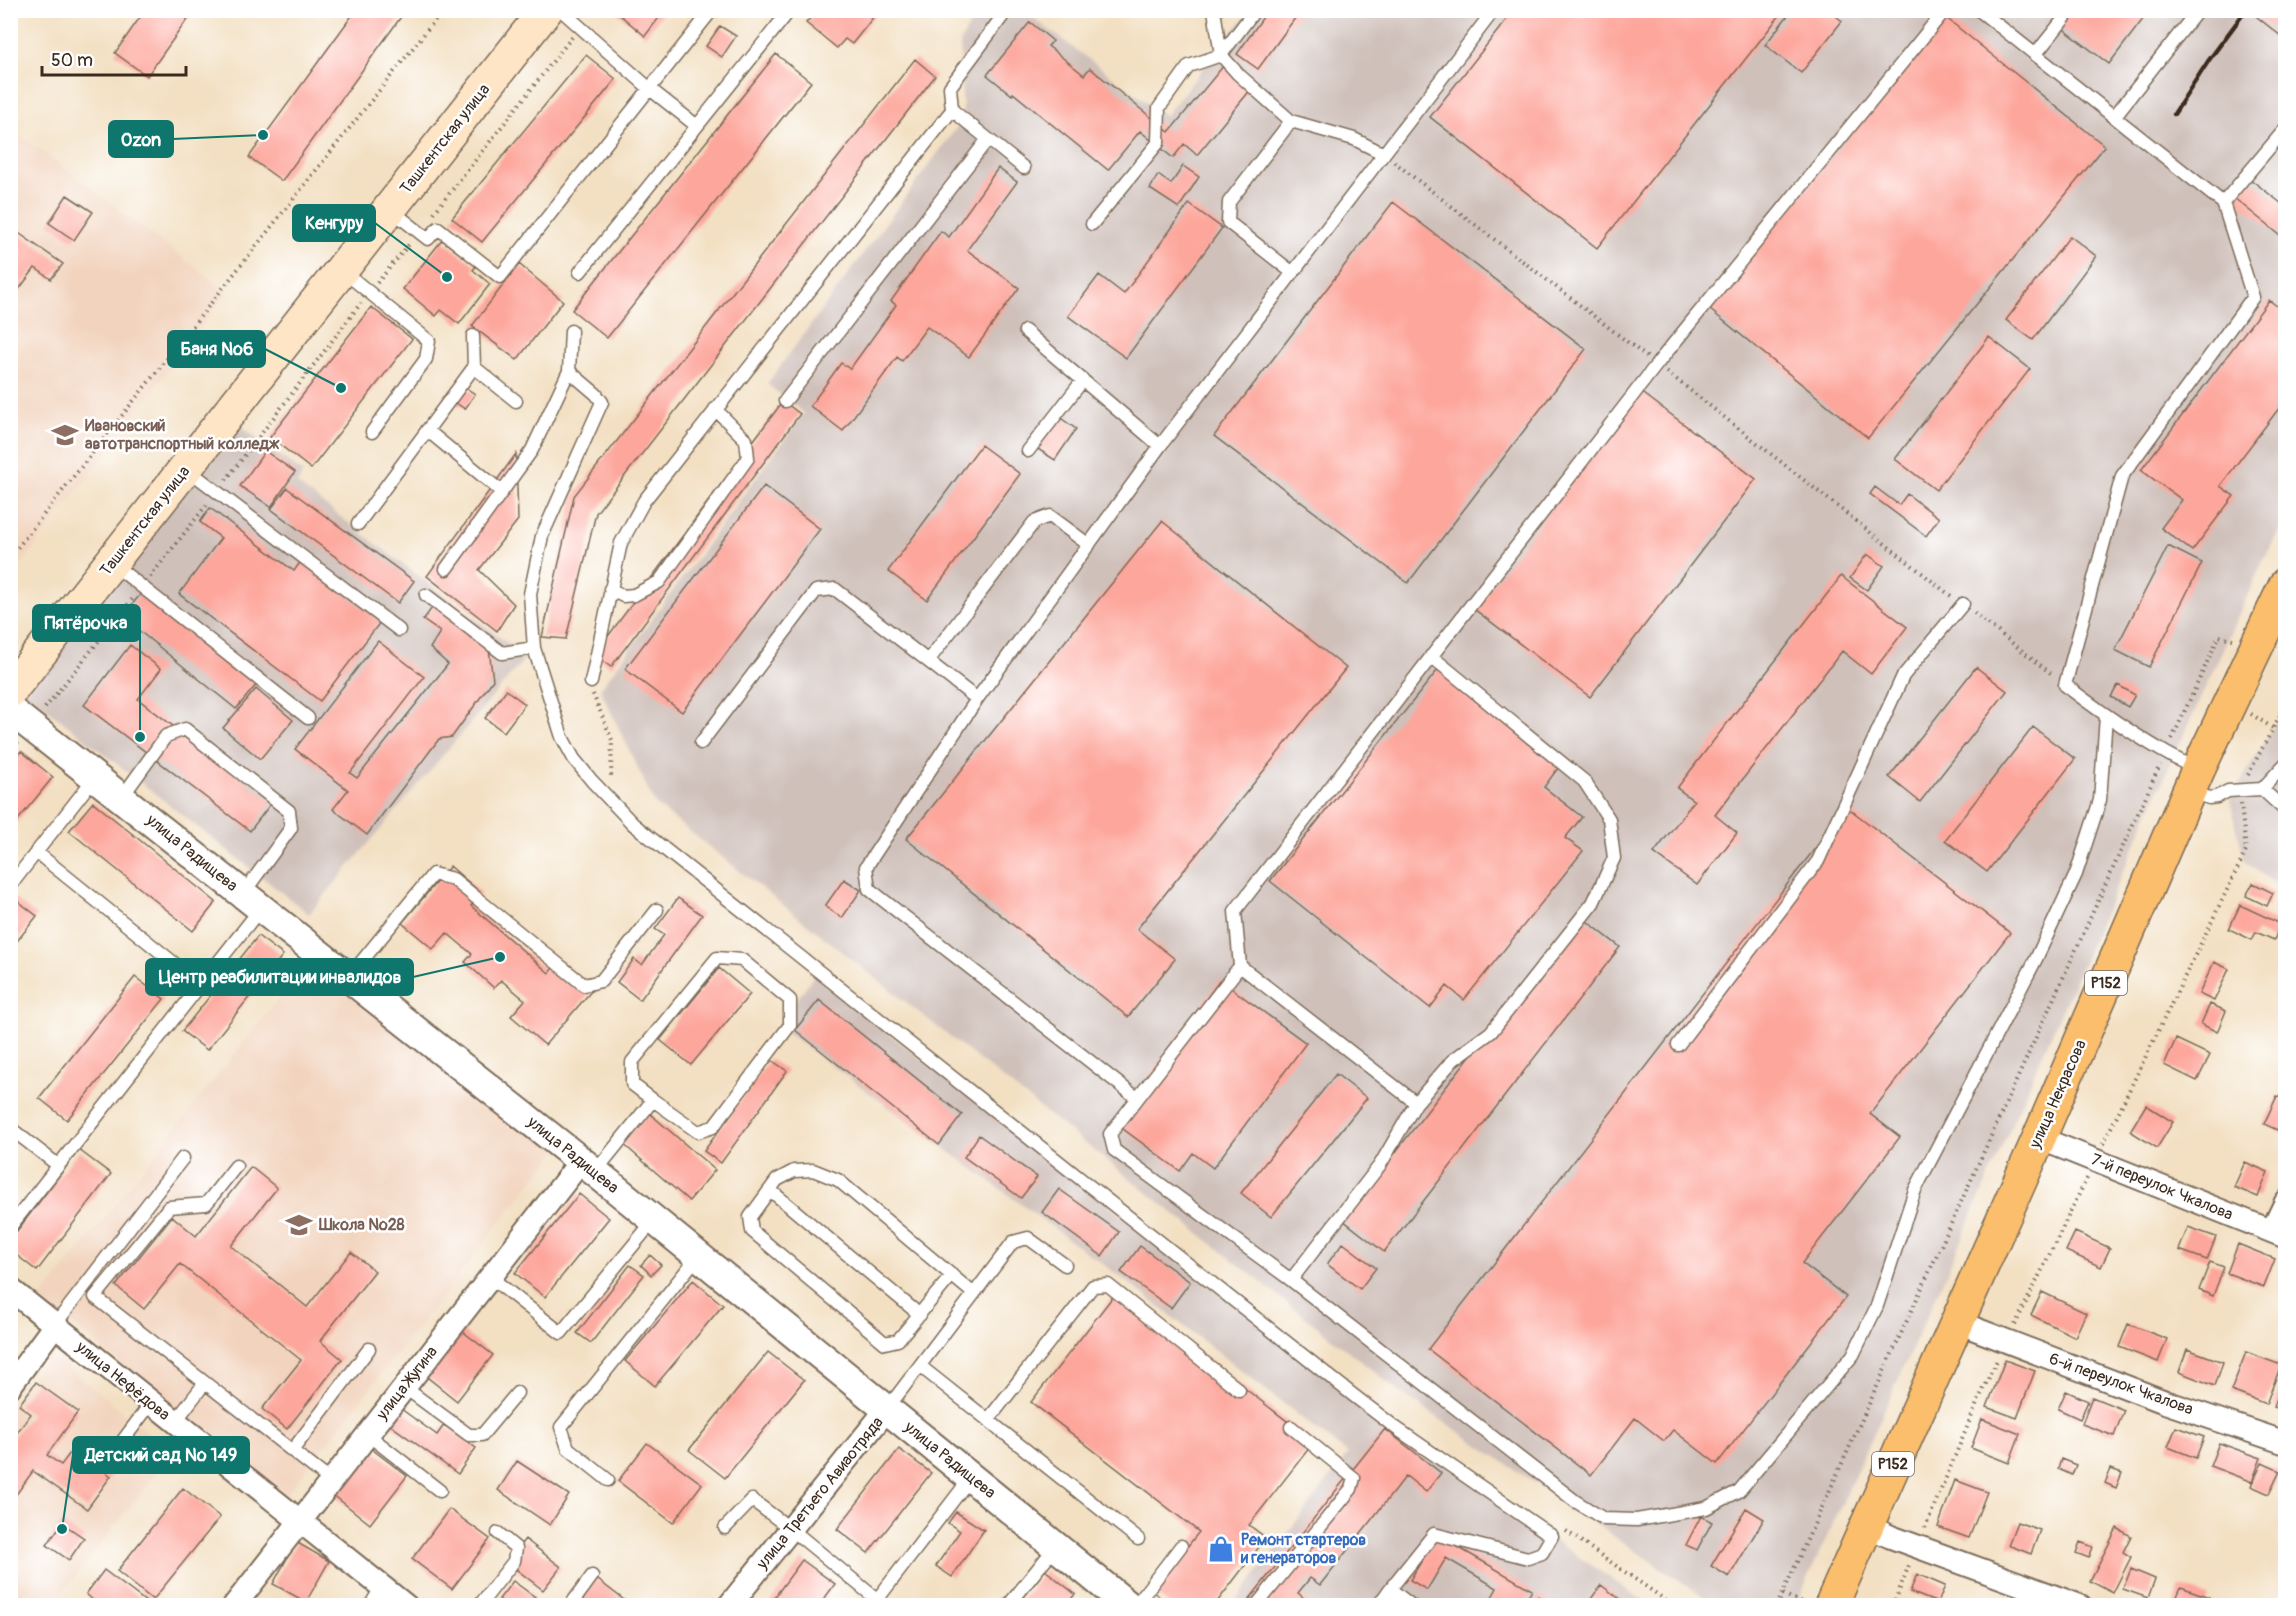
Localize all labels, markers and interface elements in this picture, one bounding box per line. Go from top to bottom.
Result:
scale bar [42,39,186,77]
text: 50 m [51,49,93,72]
street label: Ташкентская улица [396,80,494,198]
callout: Ozon [109,121,173,157]
text: Ozon [121,129,161,152]
callout: Кенгуру [293,205,375,241]
text: Кенгуру [305,212,363,235]
callout: Баня №6 [168,331,265,367]
text: Баня №6 [181,338,253,361]
place label: Ивановский автотранспортный колледж [85,416,280,454]
school or university icon: Ивановский автотранспортный колледж [50,420,80,450]
street label: Ташкентская улица [96,462,194,580]
callout: Пятёрочка [33,605,140,641]
text: Пятёрочка [45,612,128,635]
street label: улица Радищева [142,809,242,896]
callout: Центр реабилитации инвалидов [146,959,413,995]
text: Центр реабилитации инвалидов [159,966,401,989]
road number: Р152 [2085,971,2127,995]
street label: улица Некрасова [2025,1037,2091,1152]
street label: улица Радищева [523,1111,623,1198]
street label: 7-й переулок Чкалова [2088,1149,2236,1225]
school or university icon: Школа №28 [284,1210,314,1240]
place label: Школа №28 [318,1215,405,1235]
street label: улица Нефёдова [71,1336,174,1425]
street label: улица Жугина [371,1342,442,1425]
street label: 6-й переулок Чкалова [2046,1349,2196,1419]
street label: улица Третьего Авиаотряда [752,1413,888,1574]
street label: улица Радищева [900,1416,1000,1503]
callout: Детский сад № 149 [73,1437,249,1473]
text: Детский сад № 149 [84,1444,237,1467]
road number: Р152 [1872,1452,1914,1476]
place label: Ремонт стартеров и генераторов [1240,1530,1366,1568]
shop icon: Ремонт стартеров и генераторов [1206,1534,1236,1564]

